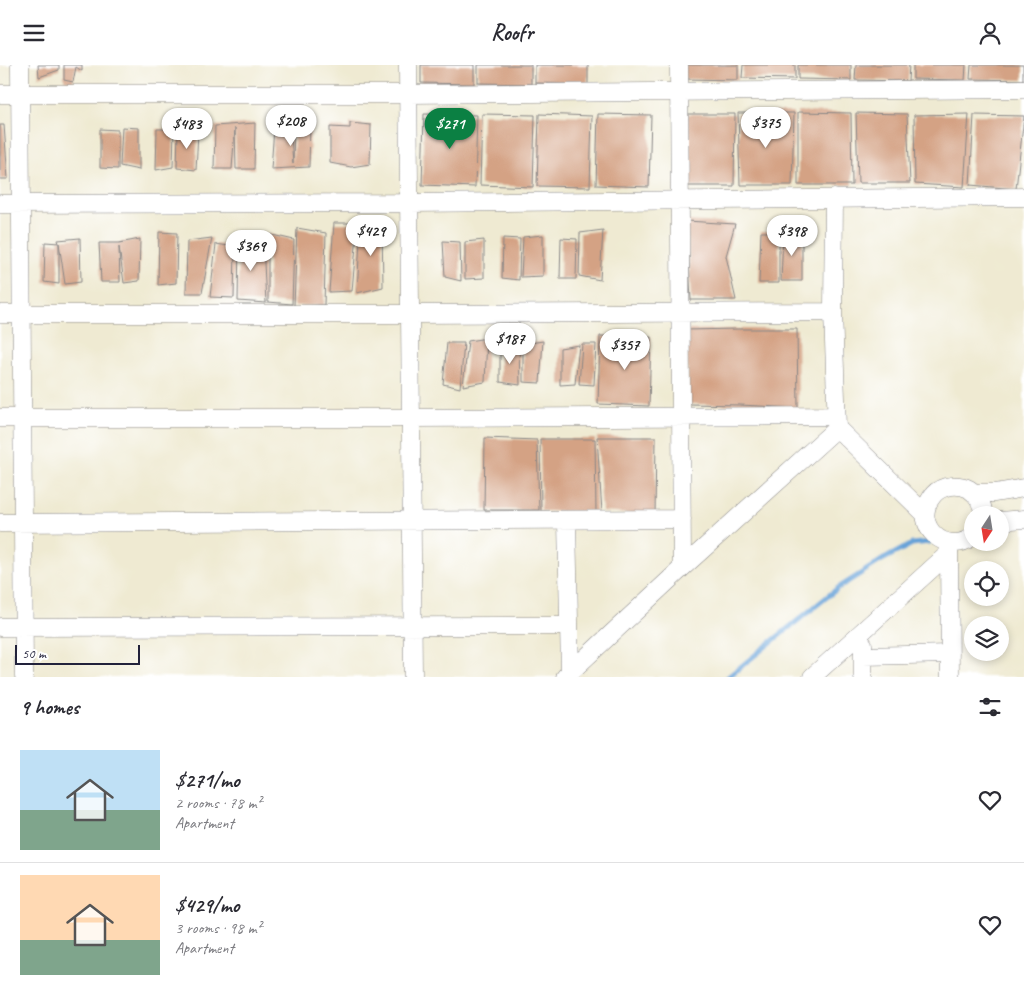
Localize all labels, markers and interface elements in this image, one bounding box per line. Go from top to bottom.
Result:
icon: menu [20,19,48,47]
text: Roofr [491,19,533,47]
icon: person [976,19,1004,47]
pin: $208 [261,104,321,147]
pin: $483 [157,107,217,150]
pin: $271 [420,107,480,150]
pin: $375 [736,107,796,149]
text: $208 [277,111,305,131]
text: $375 [752,113,780,133]
text: $483 [173,114,201,134]
text: $271 [436,114,464,134]
pin: $429 [341,215,401,257]
pin: $398 [762,215,822,257]
text: $429 [357,221,385,241]
text: $398 [778,221,806,241]
pin: $369 [221,229,281,272]
text: $369 [237,236,265,256]
pin: $187 [480,323,540,365]
text: $187 [496,329,524,349]
pin: $357 [595,329,655,371]
text: $357 [611,335,639,355]
north arrow [964,506,1009,551]
map controls [964,506,1009,661]
button: locate [964,561,1009,606]
button: layers [964,616,1009,661]
scale bar [15,642,140,665]
text: 50 m [22,645,46,662]
icon: filters [976,693,1004,721]
text: 9 homes [20,694,79,720]
text: $271/mo [175,767,240,793]
icon: home [60,770,120,830]
icon: heart [976,786,1004,814]
text: 2 rooms · 78 m² [175,793,261,813]
text: Apartment [175,813,234,833]
text: $429/mo [175,892,239,918]
icon: home [60,895,120,955]
icon: heart [976,911,1004,939]
text: 3 rooms · 98 m² [175,918,261,938]
text: Apartment [175,938,234,958]

